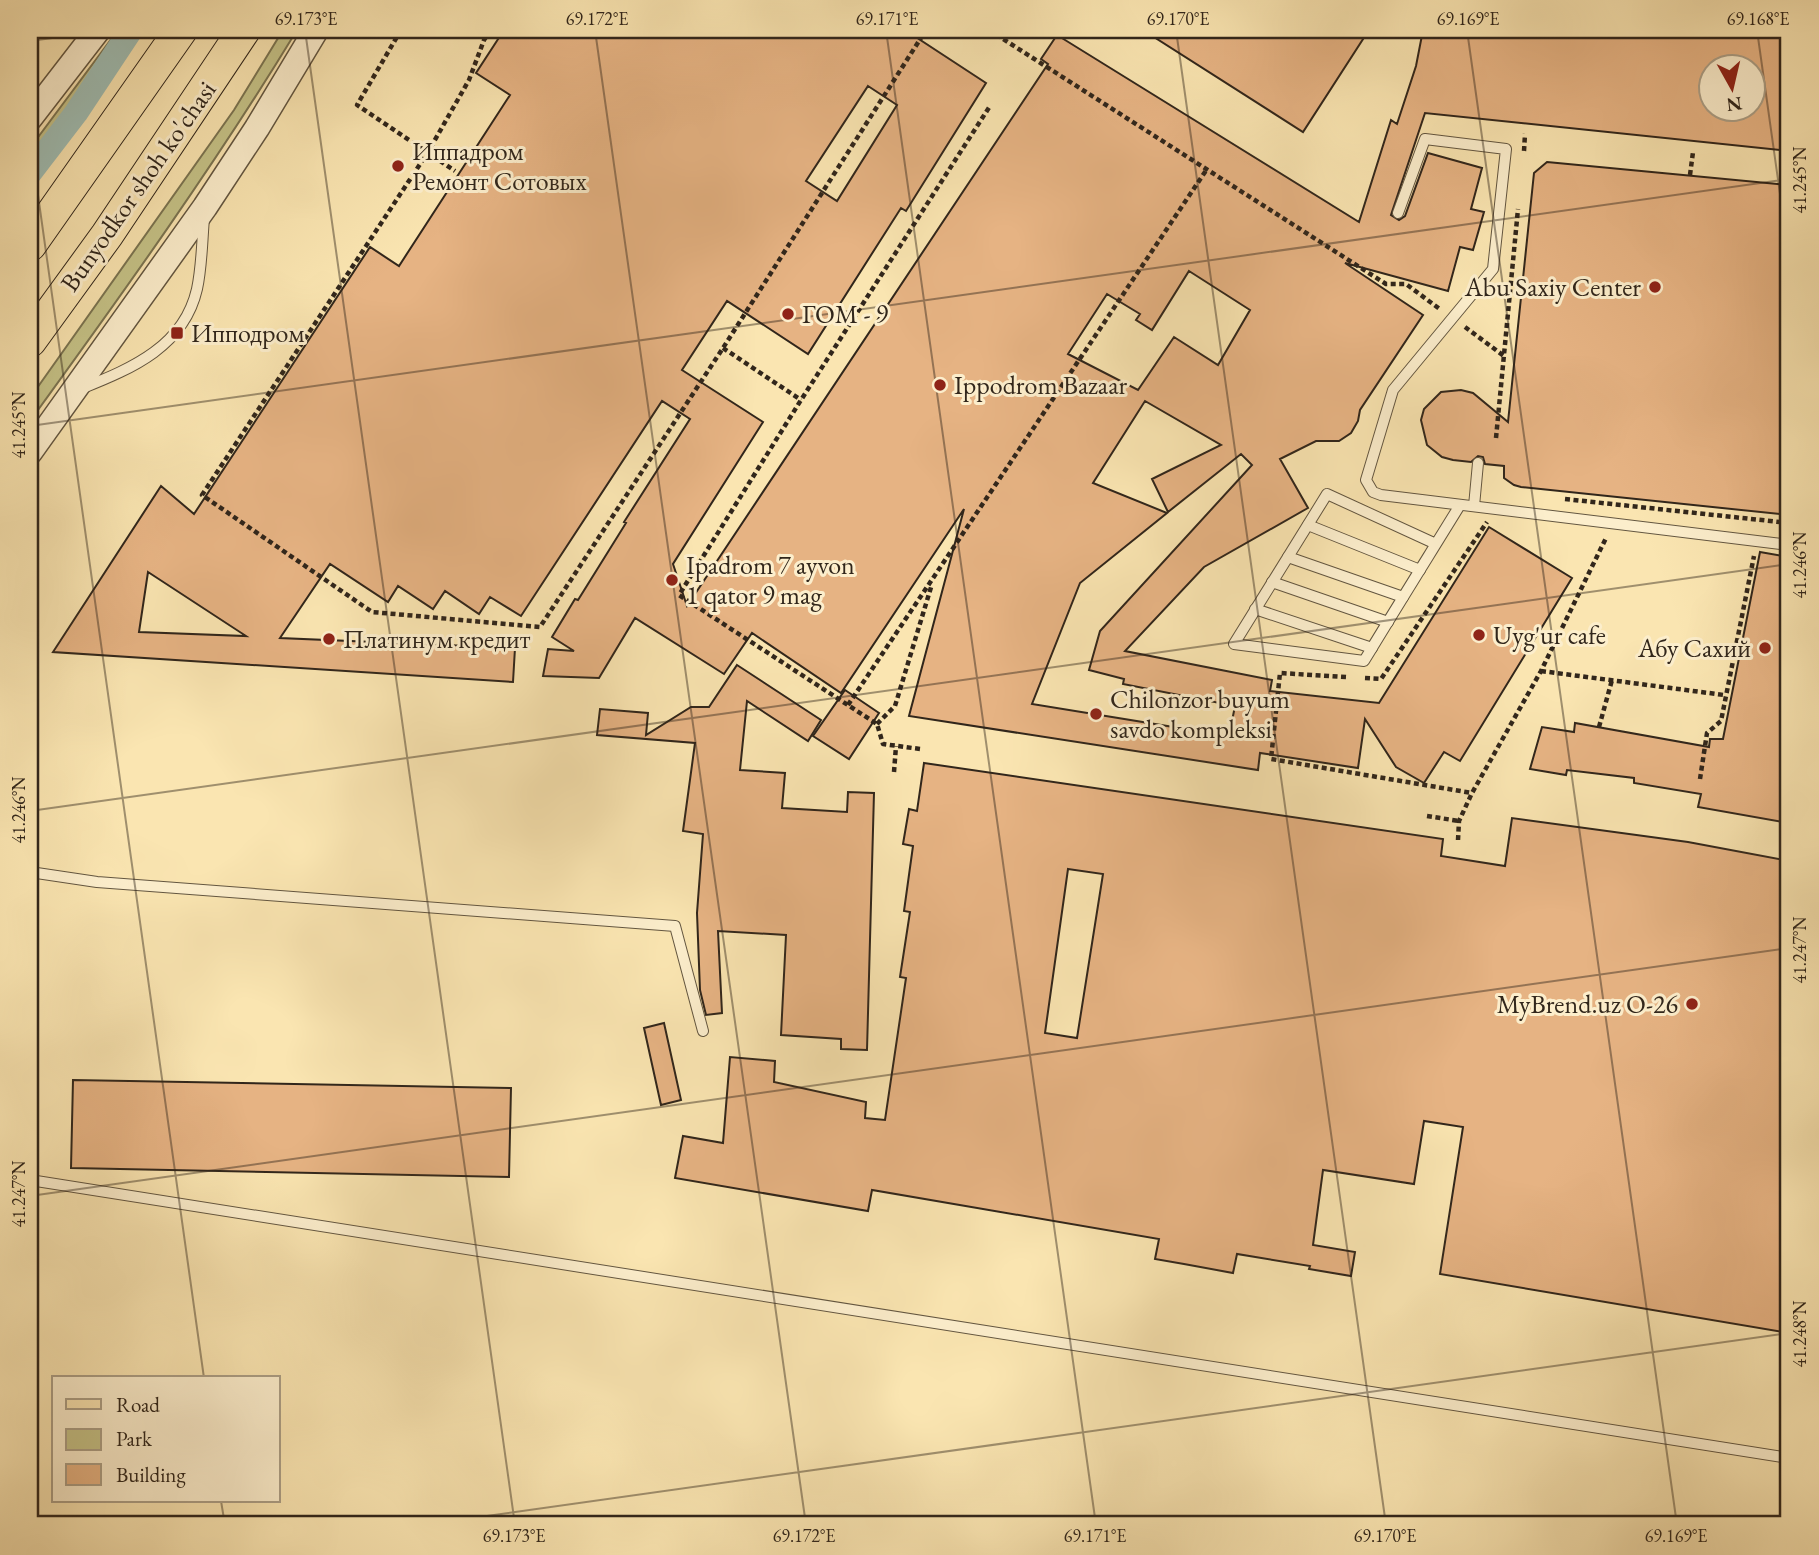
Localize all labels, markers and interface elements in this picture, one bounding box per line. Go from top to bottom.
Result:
text: 69.173°E [275,7,337,30]
text: 69.172°E [566,7,628,30]
text: 69.171°E [856,7,918,30]
text: 69.170°E [1147,7,1209,30]
text: 69.169°E [1437,7,1499,30]
text: 69.168°E [1727,7,1789,30]
north arrow [1696,52,1766,122]
street label: Bunyodkor shoh ko'chasi [52,74,224,298]
text: N [1724,91,1744,118]
place label: Иппадром Ремонт Сотовых [412,134,587,198]
text: 41.245°N [1788,146,1811,213]
marker: Иппадром Ремонт Сотовых [390,158,406,174]
place label: Abu Saxiy Center [1464,270,1641,304]
marker: Abu Saxiy Center [1647,279,1663,295]
place label: ГОМ - 9 [802,297,889,331]
marker: ГОМ - 9 [780,306,796,322]
place label: Ипподром [191,316,304,350]
marker: Ипподром [169,325,185,341]
place label: Ippodrom Bazaar [954,368,1128,402]
marker: Ippodrom Bazaar [932,377,948,393]
text: 41.245°N [7,391,30,458]
text: 41.246°N [1788,531,1811,598]
place label: Ipadrom 7 ayvon 1 qator 9 mag [686,548,855,612]
marker: Ipadrom 7 ayvon 1 qator 9 mag [664,572,680,588]
place label: Uyg'ur cafe [1493,618,1606,652]
place label: Платинум кредит [343,622,531,656]
marker: Uyg'ur cafe [1471,627,1487,643]
marker: Платинум кредит [321,631,337,647]
place label: Абу Сахий [1637,631,1751,665]
marker: Абу Сахий [1757,640,1773,656]
place label: Chilonzor buyum savdo kompleksi [1110,682,1290,746]
marker: Chilonzor buyum savdo kompleksi [1088,706,1104,722]
text: 41.246°N [7,776,30,843]
text: 41.247°N [1788,916,1811,983]
place label: MyBrend.uz O-26 [1497,987,1678,1021]
marker: MyBrend.uz O-26 [1684,996,1700,1012]
text: 41.247°N [7,1160,30,1227]
text: 41.248°N [1788,1300,1811,1367]
legend [52,1376,280,1502]
text: Road [116,1391,160,1418]
text: Park [116,1425,153,1452]
text: Building [116,1461,186,1488]
text: 69.173°E [483,1524,545,1547]
text: 69.172°E [773,1524,835,1547]
text: 69.171°E [1064,1524,1126,1547]
text: 69.170°E [1354,1524,1416,1547]
text: 69.169°E [1645,1524,1707,1547]

